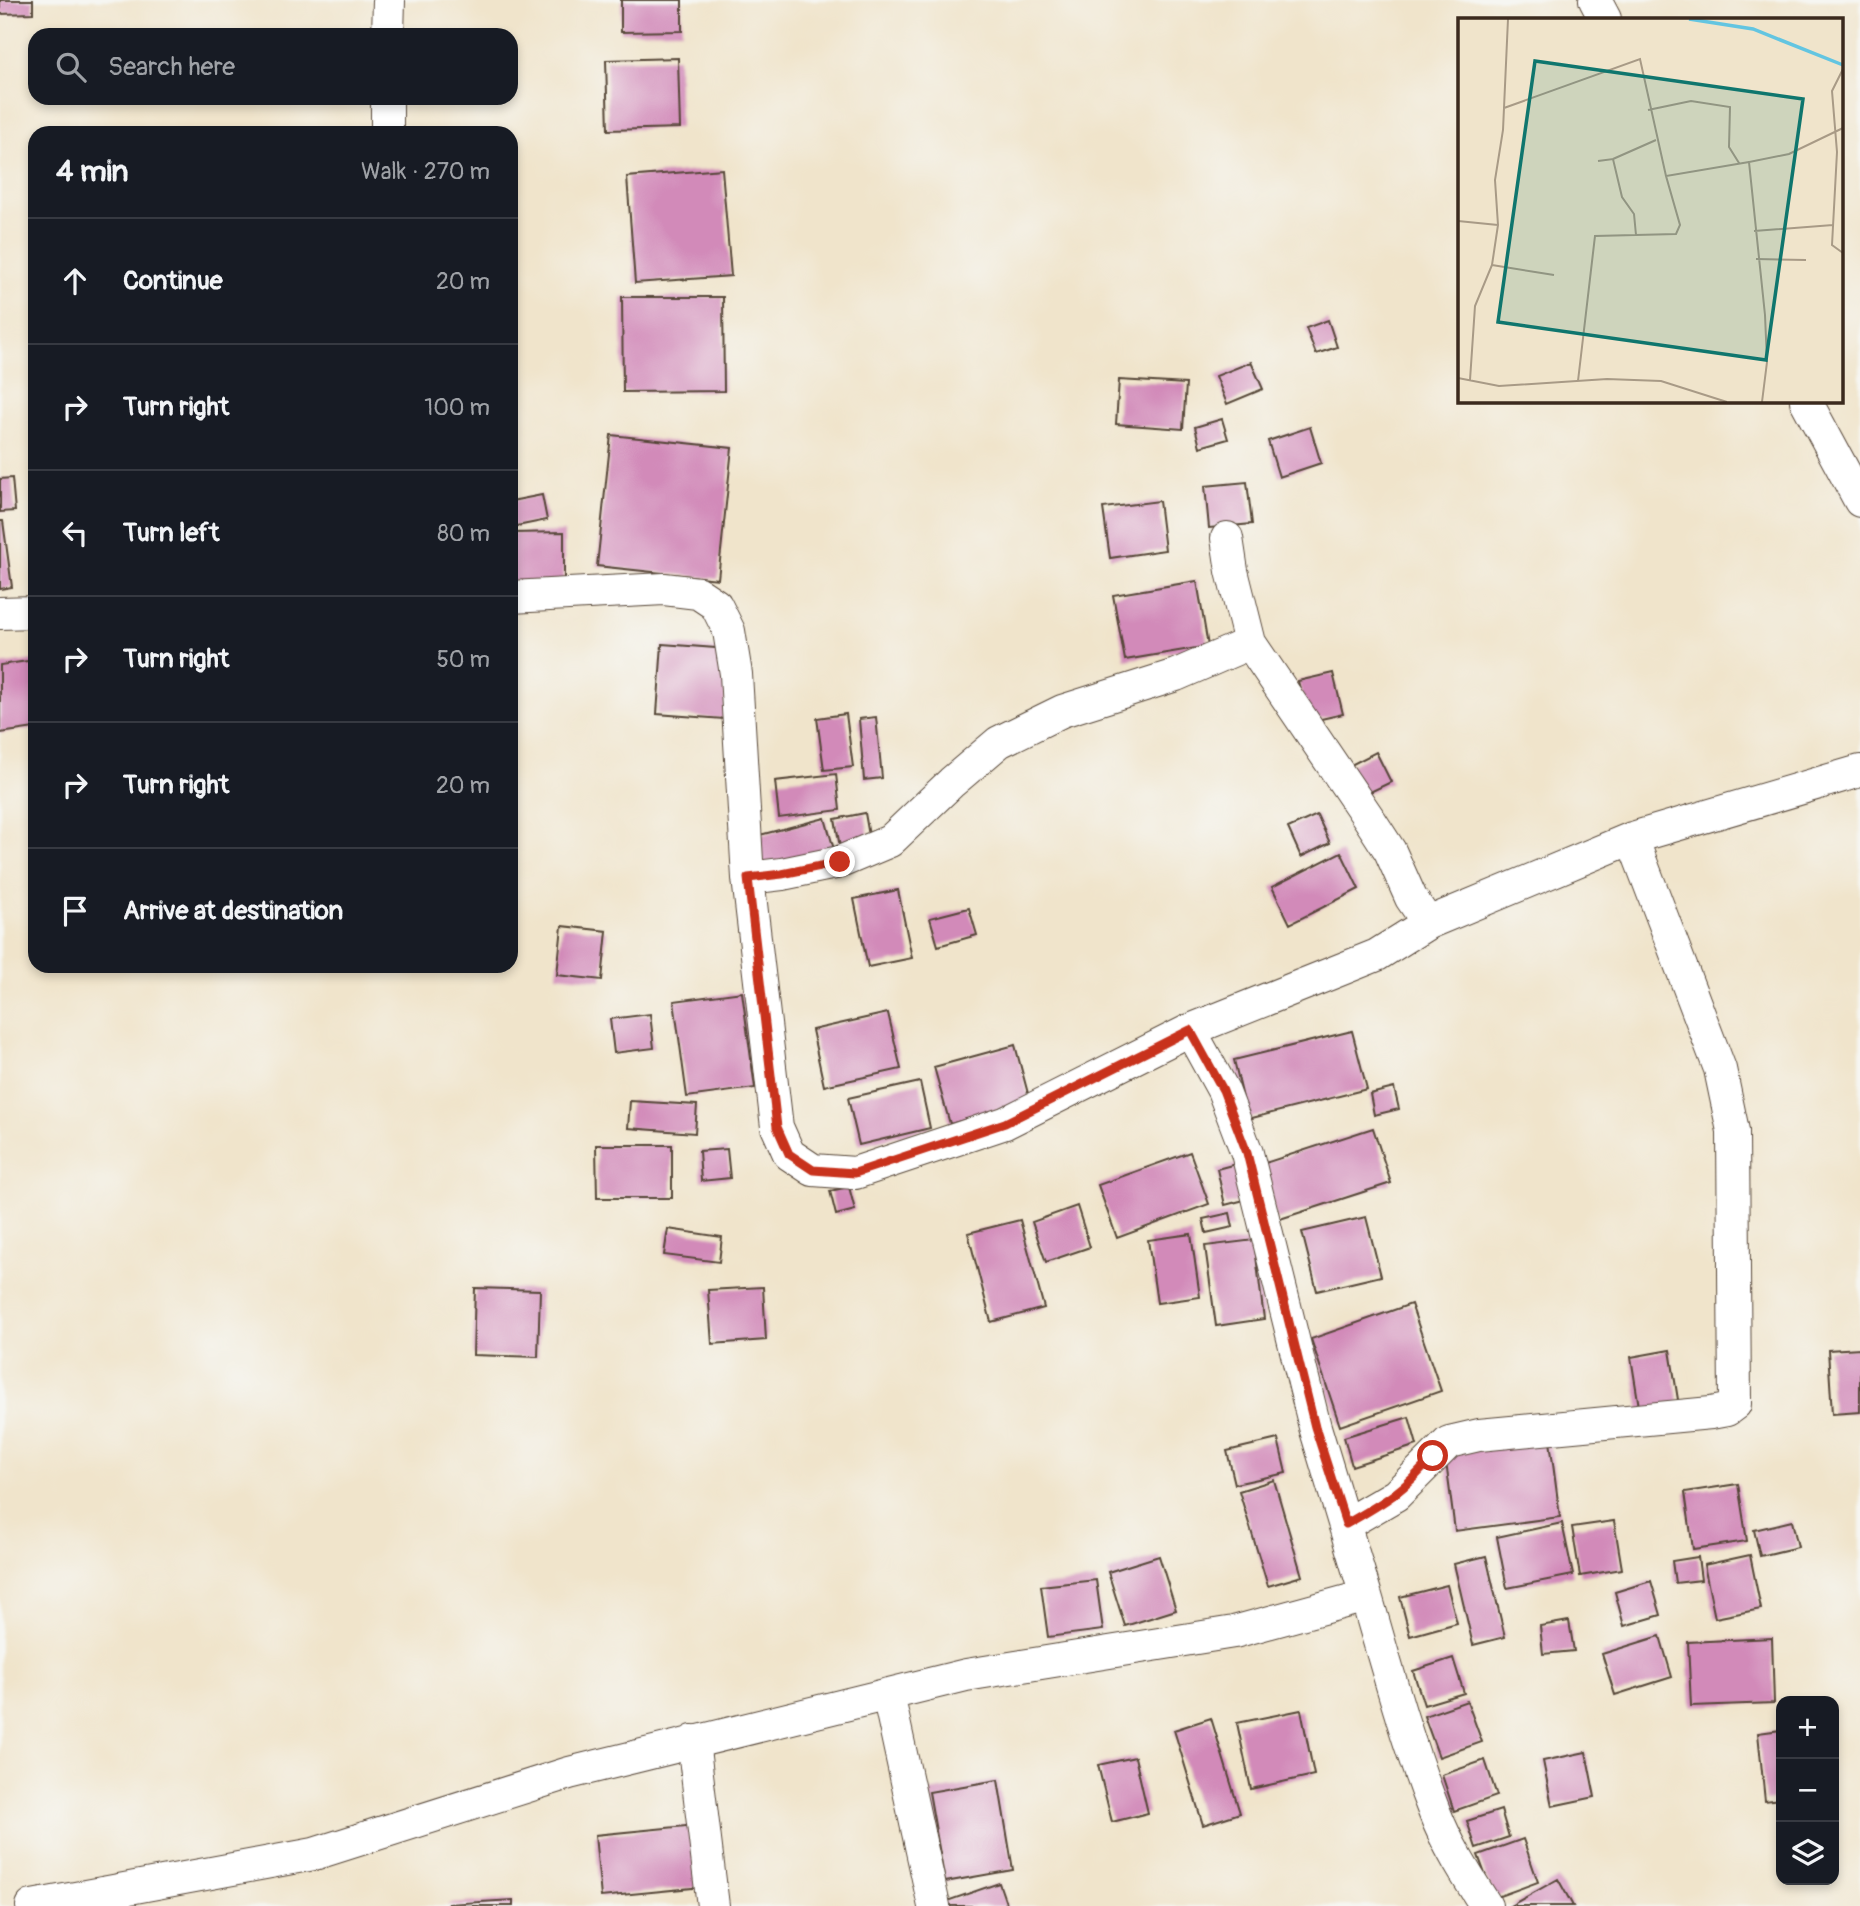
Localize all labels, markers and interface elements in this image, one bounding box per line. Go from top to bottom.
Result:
inset map [1458,18,1842,402]
search box [28,28,518,105]
icon: search [52,48,90,86]
text: Search here [108,51,235,83]
text: 4 min [56,153,129,190]
text: Walk · 270 m [361,157,490,186]
icon: ahead [56,262,94,300]
text: Continue [123,265,223,297]
text: 20 m [436,267,490,296]
icon: right [56,388,94,426]
text: Turn right [123,391,229,423]
text: 100 m [424,393,490,422]
icon: left [56,514,94,552]
text: Turn left [123,517,219,549]
text: 80 m [437,519,490,548]
icon: right [56,640,94,678]
text: Turn right [123,643,229,675]
text: 50 m [436,645,490,674]
icon: right [56,766,94,804]
text: Turn right [123,769,229,801]
text: 20 m [436,771,490,800]
route end [824,846,855,877]
icon: arrive [56,892,94,930]
text: Arrive at destination [123,895,343,927]
route start [1417,1440,1448,1471]
map controls [1776,1696,1839,1885]
button: + [1776,1696,1839,1759]
button: − [1776,1759,1839,1822]
button: layers [1776,1822,1839,1885]

